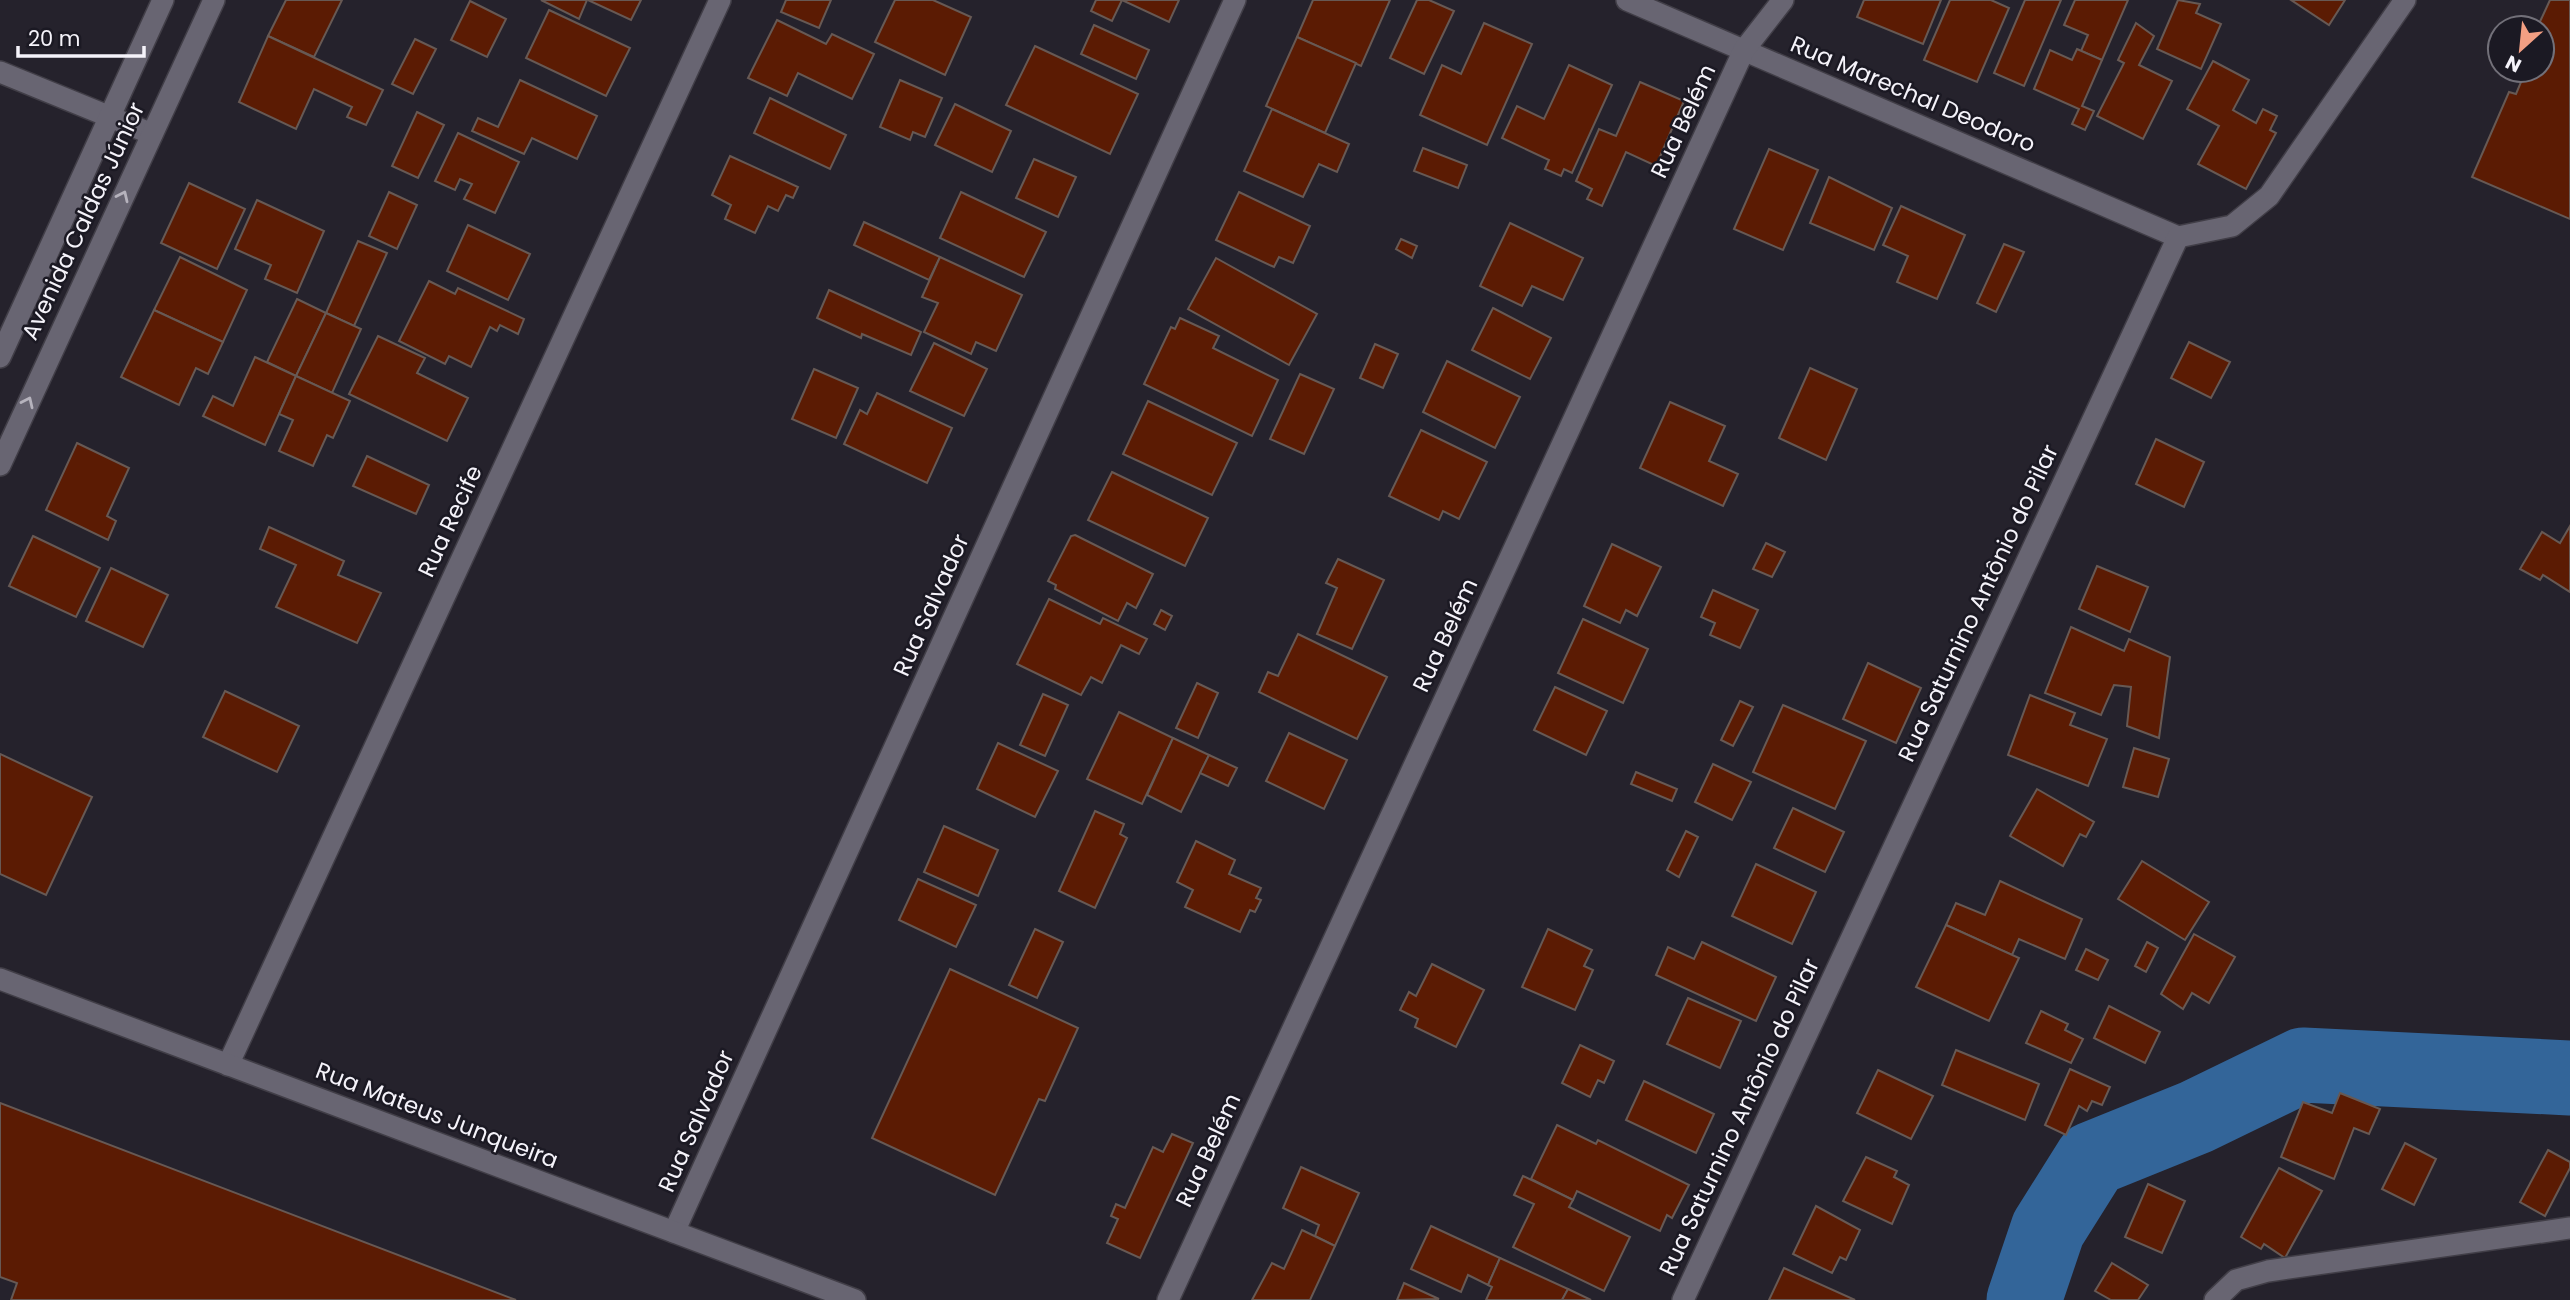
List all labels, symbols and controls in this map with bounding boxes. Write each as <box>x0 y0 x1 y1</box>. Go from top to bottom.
scale bar <box>18 14 144 58</box>
north arrow <box>2486 14 2556 84</box>
text: 20 m <box>28 24 81 53</box>
street label: Rua Marechal Deodoro <box>1786 28 2040 160</box>
text: N <box>2501 48 2526 79</box>
street label: Rua Belém <box>1643 59 1723 183</box>
street label: Avenida Caldas Júnior <box>14 97 152 345</box>
one-way arrow <box>115 191 129 203</box>
one-way arrow <box>20 397 34 410</box>
street label: Rua Saturnino Antônio do Pilar <box>1890 439 2066 767</box>
street label: Rua Recife <box>410 460 490 582</box>
street label: Rua Salvador <box>885 529 977 681</box>
street label: Rua Belém <box>1405 573 1485 697</box>
street label: Rua Saturnino Antônio do Pilar <box>1651 953 1827 1281</box>
street label: Rua Salvador <box>650 1045 742 1197</box>
street label: Rua Mateus Junqueira <box>311 1054 563 1176</box>
street label: Rua Belém <box>1168 1088 1248 1212</box>

